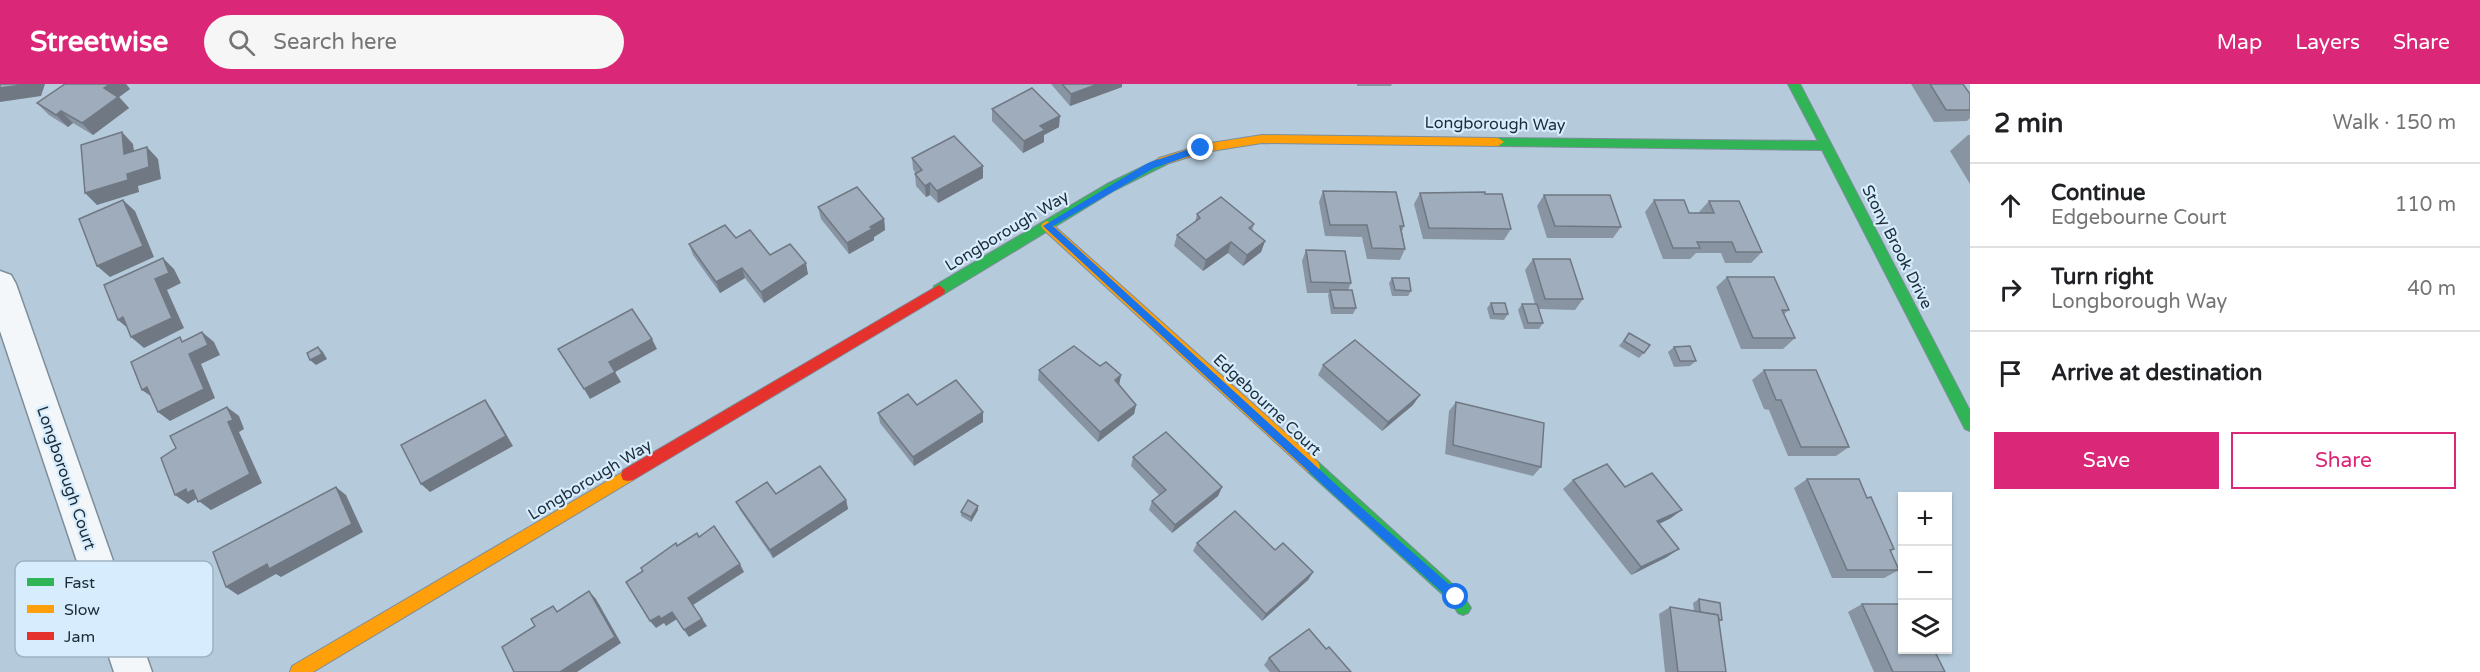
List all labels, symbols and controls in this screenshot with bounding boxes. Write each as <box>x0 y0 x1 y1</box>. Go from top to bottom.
search box <box>204 15 624 69</box>
text: Streetwise <box>30 25 168 59</box>
icon: search <box>225 26 258 59</box>
text: Search here <box>273 29 397 55</box>
text: Map <box>2217 30 2262 55</box>
text: Layers <box>2295 30 2360 55</box>
text: Share <box>2393 30 2450 55</box>
text: 2 min <box>1994 108 2063 139</box>
text: Walk · 150 m <box>2333 111 2456 135</box>
street label: Longborough Way <box>1424 113 1566 135</box>
route end <box>1187 134 1213 160</box>
text: Continue <box>2051 180 2146 206</box>
street label: Stony Brook Drive <box>1857 182 1937 312</box>
street label: Longborough Way <box>941 186 1073 276</box>
icon: ahead <box>1994 189 2027 222</box>
text: 110 m <box>2395 193 2456 217</box>
text: Edgebourne Court <box>2051 206 2227 230</box>
text: Turn right <box>2051 264 2153 290</box>
icon: right <box>1994 273 2027 306</box>
text: 40 m <box>2407 277 2456 301</box>
text: Longborough Way <box>2051 290 2227 314</box>
street label: Edgebourne Court <box>1209 350 1325 460</box>
icon: arrive <box>1994 357 2027 390</box>
text: Arrive at destination <box>2051 360 2262 386</box>
street label: Longborough Court <box>32 404 100 552</box>
button: Save <box>1994 432 2219 489</box>
button: Share <box>2231 432 2456 489</box>
street label: Longborough Way <box>524 435 656 525</box>
map controls <box>1898 492 1952 654</box>
button: + <box>1898 492 1952 546</box>
button: − <box>1898 546 1952 600</box>
legend <box>15 561 213 657</box>
text: Fast <box>64 573 95 593</box>
route start <box>1442 583 1468 609</box>
text: Slow <box>64 600 100 620</box>
button: layers <box>1898 600 1952 654</box>
text: Jam <box>64 627 95 647</box>

